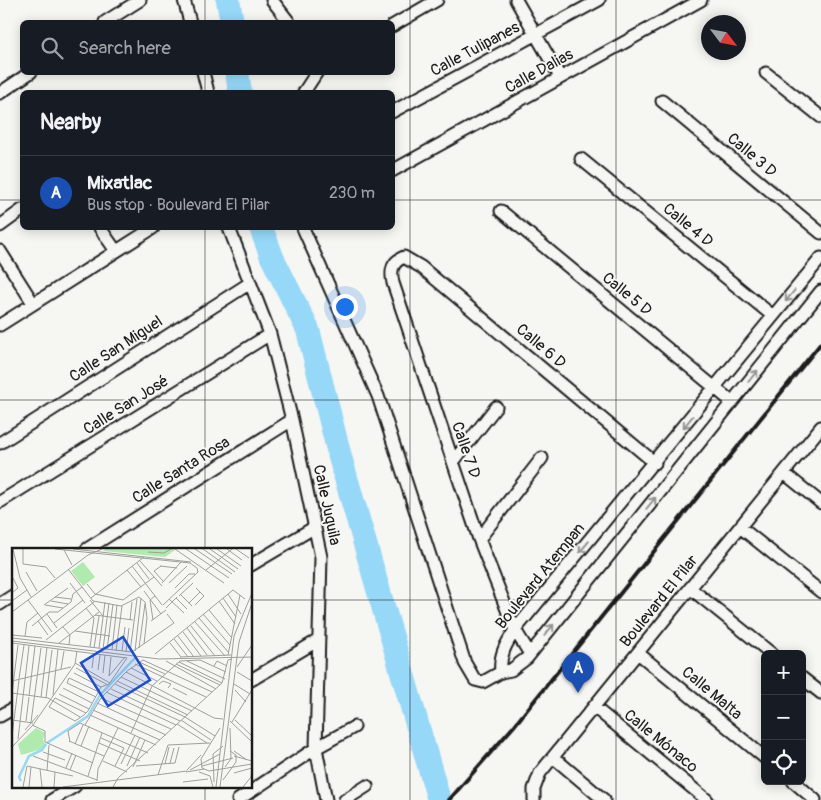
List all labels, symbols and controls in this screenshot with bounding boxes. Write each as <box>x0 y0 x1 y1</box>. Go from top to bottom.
north arrow <box>701 15 746 60</box>
street label: Calle Tulipanes <box>427 17 523 81</box>
search box <box>20 20 395 75</box>
icon: search <box>38 34 66 62</box>
text: Search here <box>78 36 171 60</box>
street label: Calle Dalias <box>501 44 577 98</box>
text: Nearby <box>40 109 101 136</box>
street label: Calle 3 D <box>723 128 781 182</box>
text: Mixatlac <box>87 171 153 195</box>
text: A <box>51 183 61 203</box>
text: 230 m <box>329 183 375 203</box>
text: Bus stop · Boulevard El Pilar <box>87 195 270 215</box>
street label: Calle 4 D <box>659 199 717 251</box>
street label: Calle 5 D <box>598 268 656 320</box>
one-way arrow <box>785 289 796 302</box>
your location <box>332 294 358 320</box>
street label: Calle San Miguel <box>66 311 166 387</box>
street label: Calle 6 D <box>512 319 570 373</box>
one-way arrow <box>747 370 758 383</box>
street label: Calle San José <box>80 371 172 439</box>
one-way arrow <box>682 415 693 428</box>
street label: Calle 7 D <box>447 419 485 481</box>
street label: Calle Santa Rosa <box>129 432 233 508</box>
street label: Calle Juquila <box>309 463 345 547</box>
one-way arrow <box>646 497 657 510</box>
street label: Boulevard Atempan <box>491 519 589 633</box>
one-way arrow <box>579 540 590 553</box>
inset map <box>12 548 252 788</box>
street label: Boulevard El Pilar <box>616 551 702 651</box>
one-way arrow <box>544 623 555 636</box>
map controls <box>761 650 806 785</box>
button: + <box>761 650 806 695</box>
pin: A <box>562 652 594 693</box>
street label: Calle Malta <box>678 662 746 724</box>
button: − <box>761 695 806 740</box>
street label: Calle Mónaco <box>620 705 702 777</box>
button: locate <box>761 740 806 785</box>

